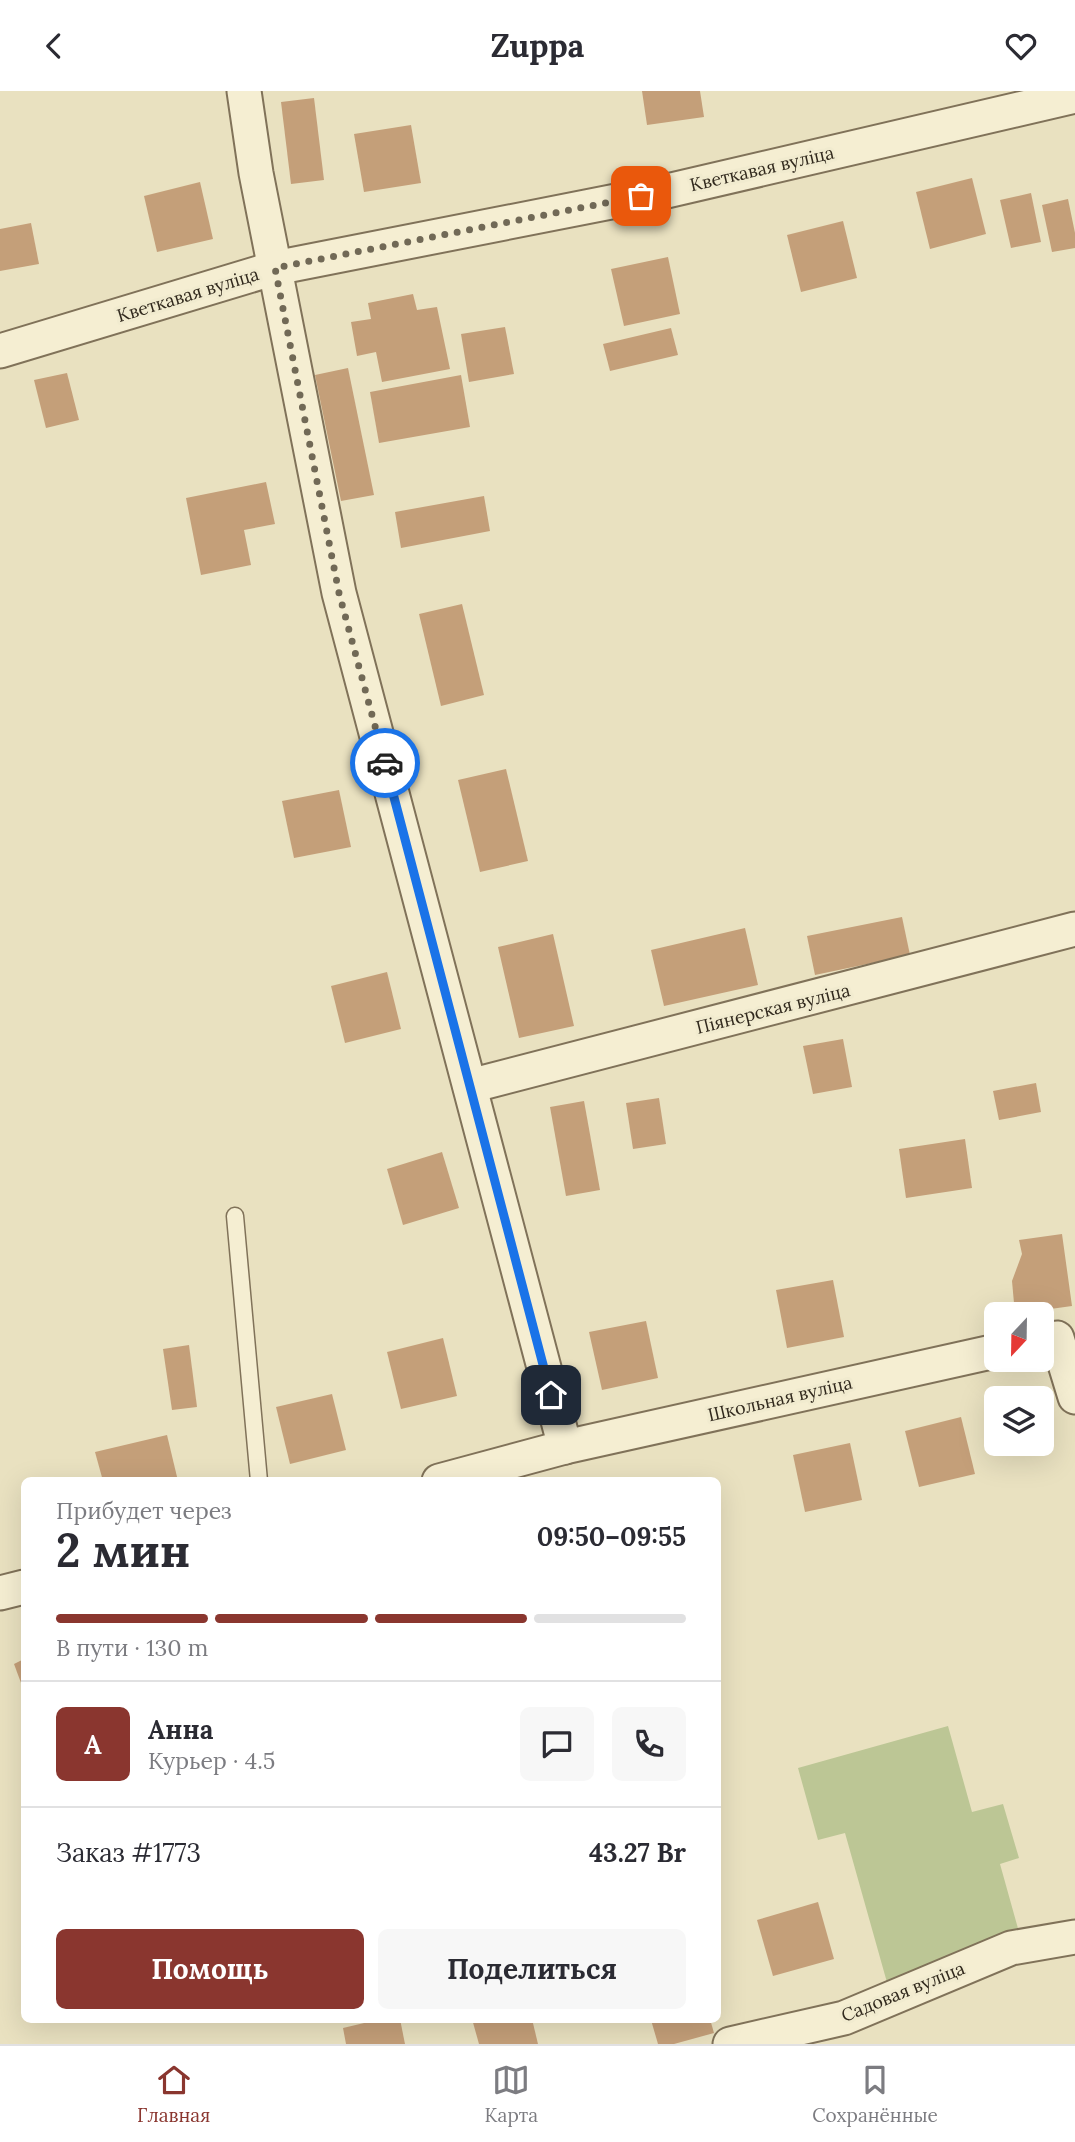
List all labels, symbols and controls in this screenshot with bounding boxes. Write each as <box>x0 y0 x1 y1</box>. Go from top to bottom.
text: Zuppa <box>491 25 584 66</box>
icon: back <box>35 27 73 65</box>
icon: heart <box>1002 27 1040 65</box>
street label: Кветкавая вуліца <box>687 141 836 196</box>
pin <box>611 166 671 226</box>
icon: bag <box>622 177 660 215</box>
street label: Кветкавая вуліца <box>114 262 262 327</box>
courier <box>350 728 420 798</box>
icon: car <box>366 744 404 782</box>
street label: Піянерская вуліца <box>693 978 852 1039</box>
north arrow <box>984 1302 1054 1372</box>
map controls <box>984 1302 1054 1456</box>
pin <box>521 1365 581 1425</box>
street label: Школьная вуліца <box>705 1371 854 1426</box>
icon: home <box>532 1376 570 1414</box>
button: layers <box>984 1386 1054 1456</box>
text: Прибудет через <box>56 1496 232 1525</box>
text: 09:50–09:55 <box>537 1520 686 1553</box>
text: 2 мин <box>56 1521 190 1580</box>
text: В пути · 130 m <box>56 1633 208 1662</box>
button: chat <box>520 1707 594 1781</box>
button: phone <box>612 1707 686 1781</box>
text: Анна <box>148 1713 214 1746</box>
text: А <box>84 1728 102 1761</box>
text: Курьер · 4.5 <box>148 1746 275 1775</box>
text: Заказ #1773 <box>56 1836 201 1869</box>
text: 43.27 Br <box>589 1836 686 1869</box>
button: Помощь <box>56 1929 364 2009</box>
button: Поделиться <box>378 1929 686 2009</box>
street label: Садовая вуліца <box>838 1956 968 2027</box>
tab: Главная <box>137 2061 210 2127</box>
tab: Карта <box>485 2061 538 2127</box>
tab: Сохранённые <box>812 2061 938 2127</box>

